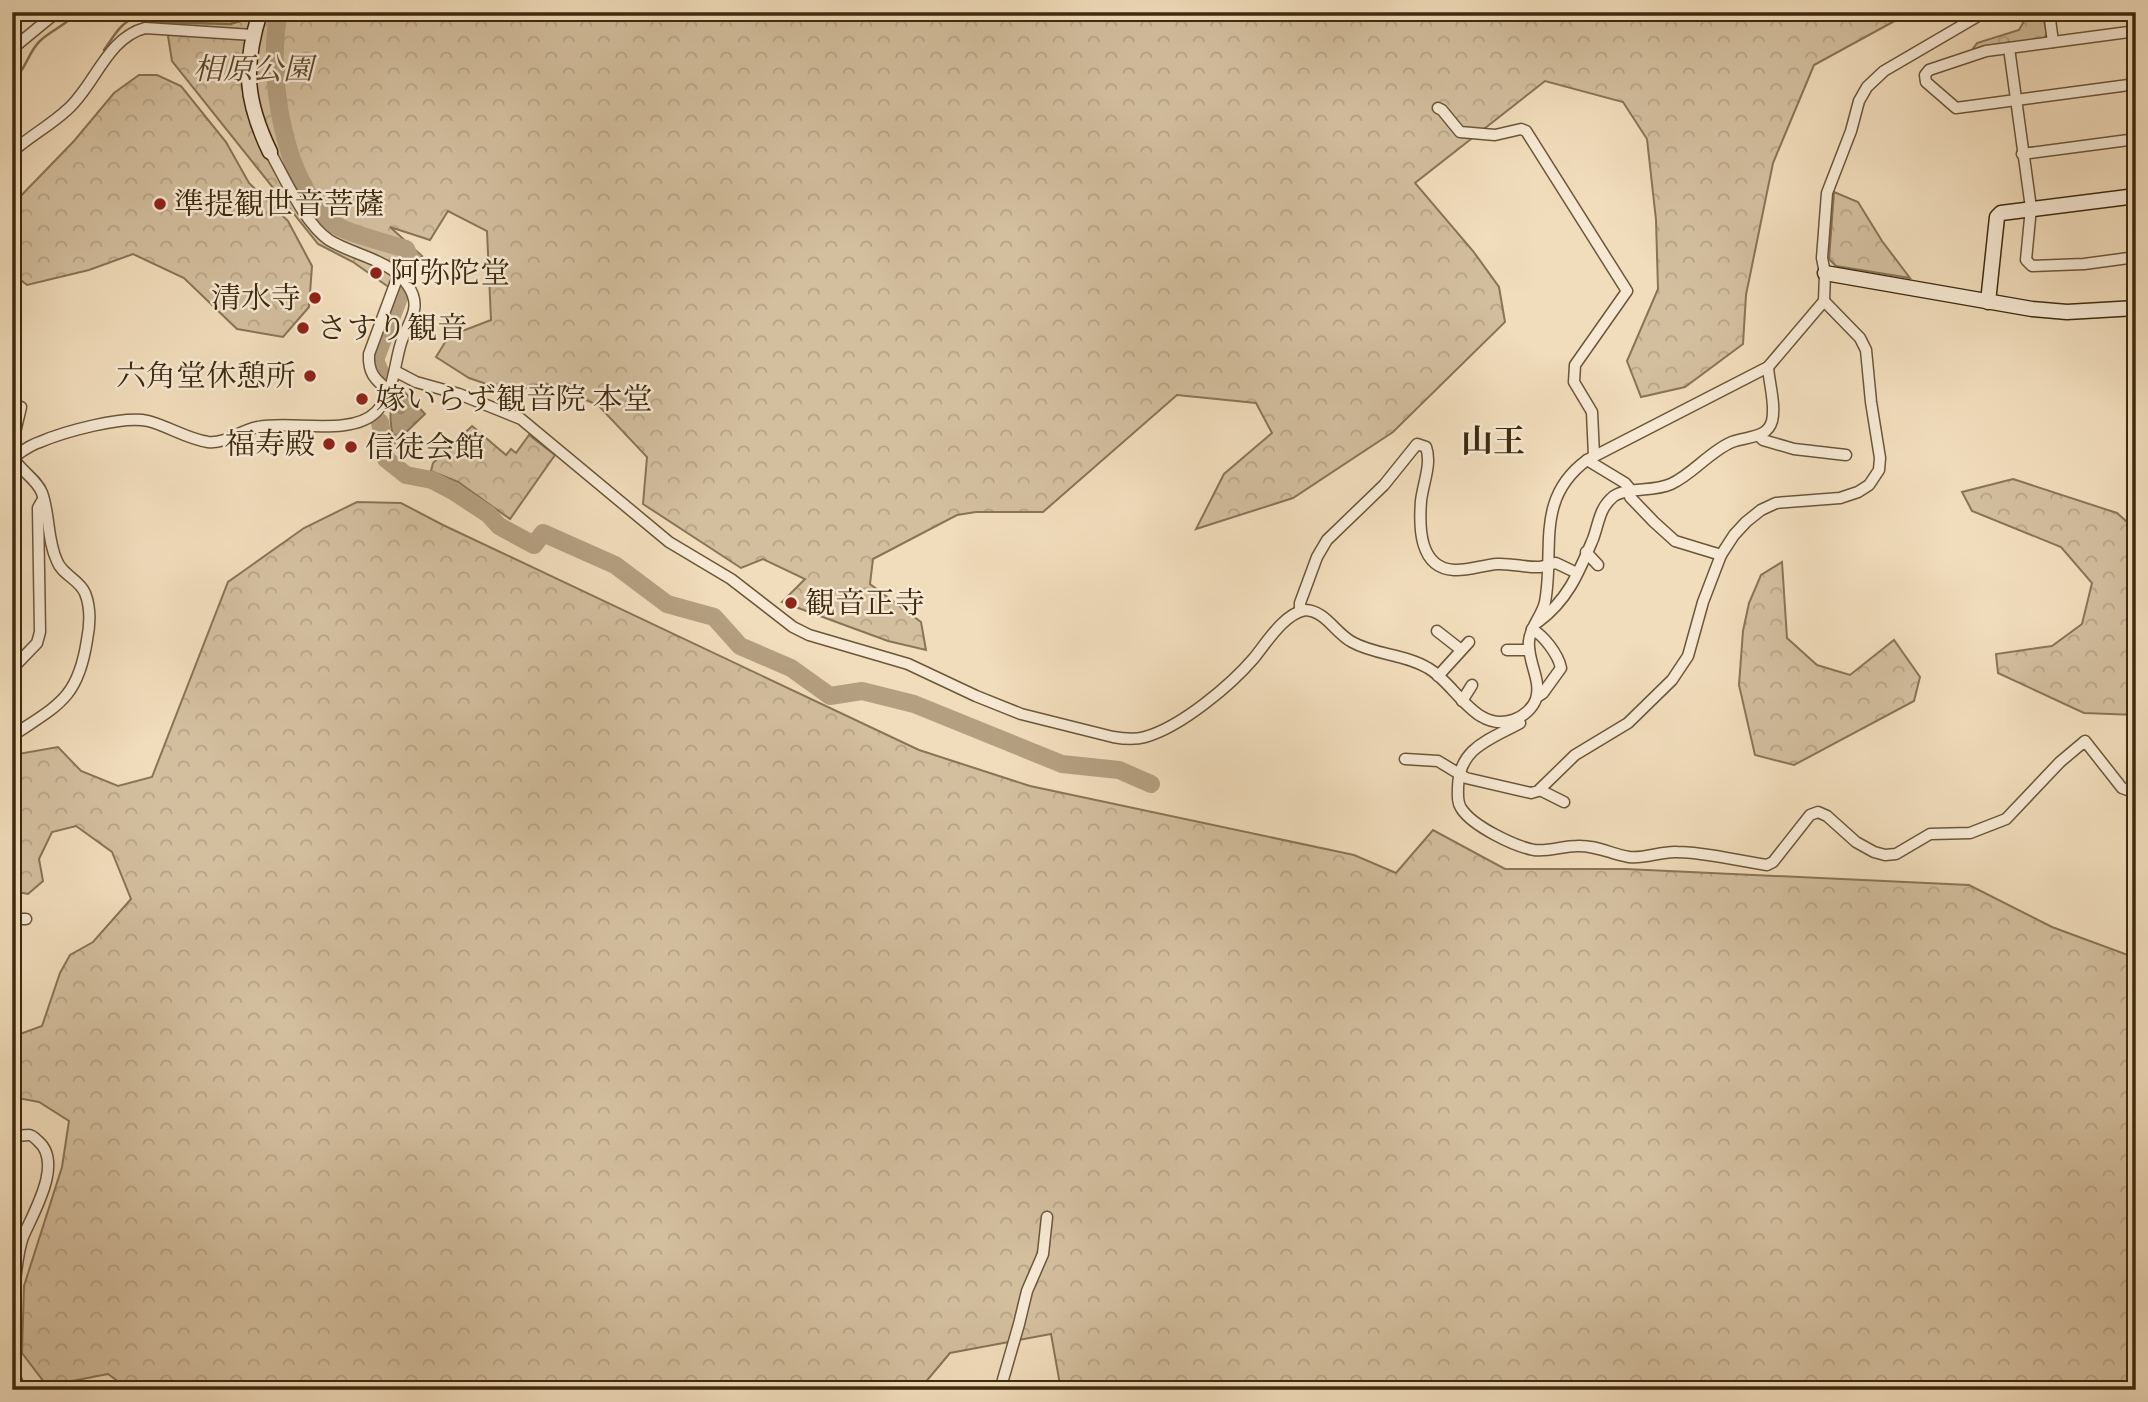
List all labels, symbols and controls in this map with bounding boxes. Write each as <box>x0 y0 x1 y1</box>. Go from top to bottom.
park label: 相原公園 <box>193 50 318 93</box>
place label: 準提観世音菩薩 <box>174 185 384 228</box>
marker: 準提観世音菩薩 <box>152 196 168 212</box>
place label: 阿弥陀堂 <box>390 254 510 297</box>
marker: 阿弥陀堂 <box>368 265 384 281</box>
place label: 清水寺 <box>211 279 301 322</box>
marker: 清水寺 <box>307 290 323 306</box>
place label: さすり観音 <box>317 309 467 352</box>
marker: さすり観音 <box>295 320 311 336</box>
place label: 六角堂休憩所 <box>116 357 296 400</box>
marker: 六角堂休憩所 <box>302 368 318 384</box>
place label: 嫁いらず観音院 本堂 <box>376 380 652 423</box>
marker: 嫁いらず観音院 本堂 <box>354 391 370 407</box>
district label: 山王 <box>1461 421 1525 467</box>
place label: 福寿殿 <box>225 425 315 468</box>
place label: 信徒会館 <box>365 428 485 471</box>
marker: 福寿殿 <box>321 436 337 452</box>
marker: 信徒会館 <box>343 439 359 455</box>
place label: 観音正寺 <box>805 584 925 627</box>
marker: 観音正寺 <box>783 595 799 611</box>

